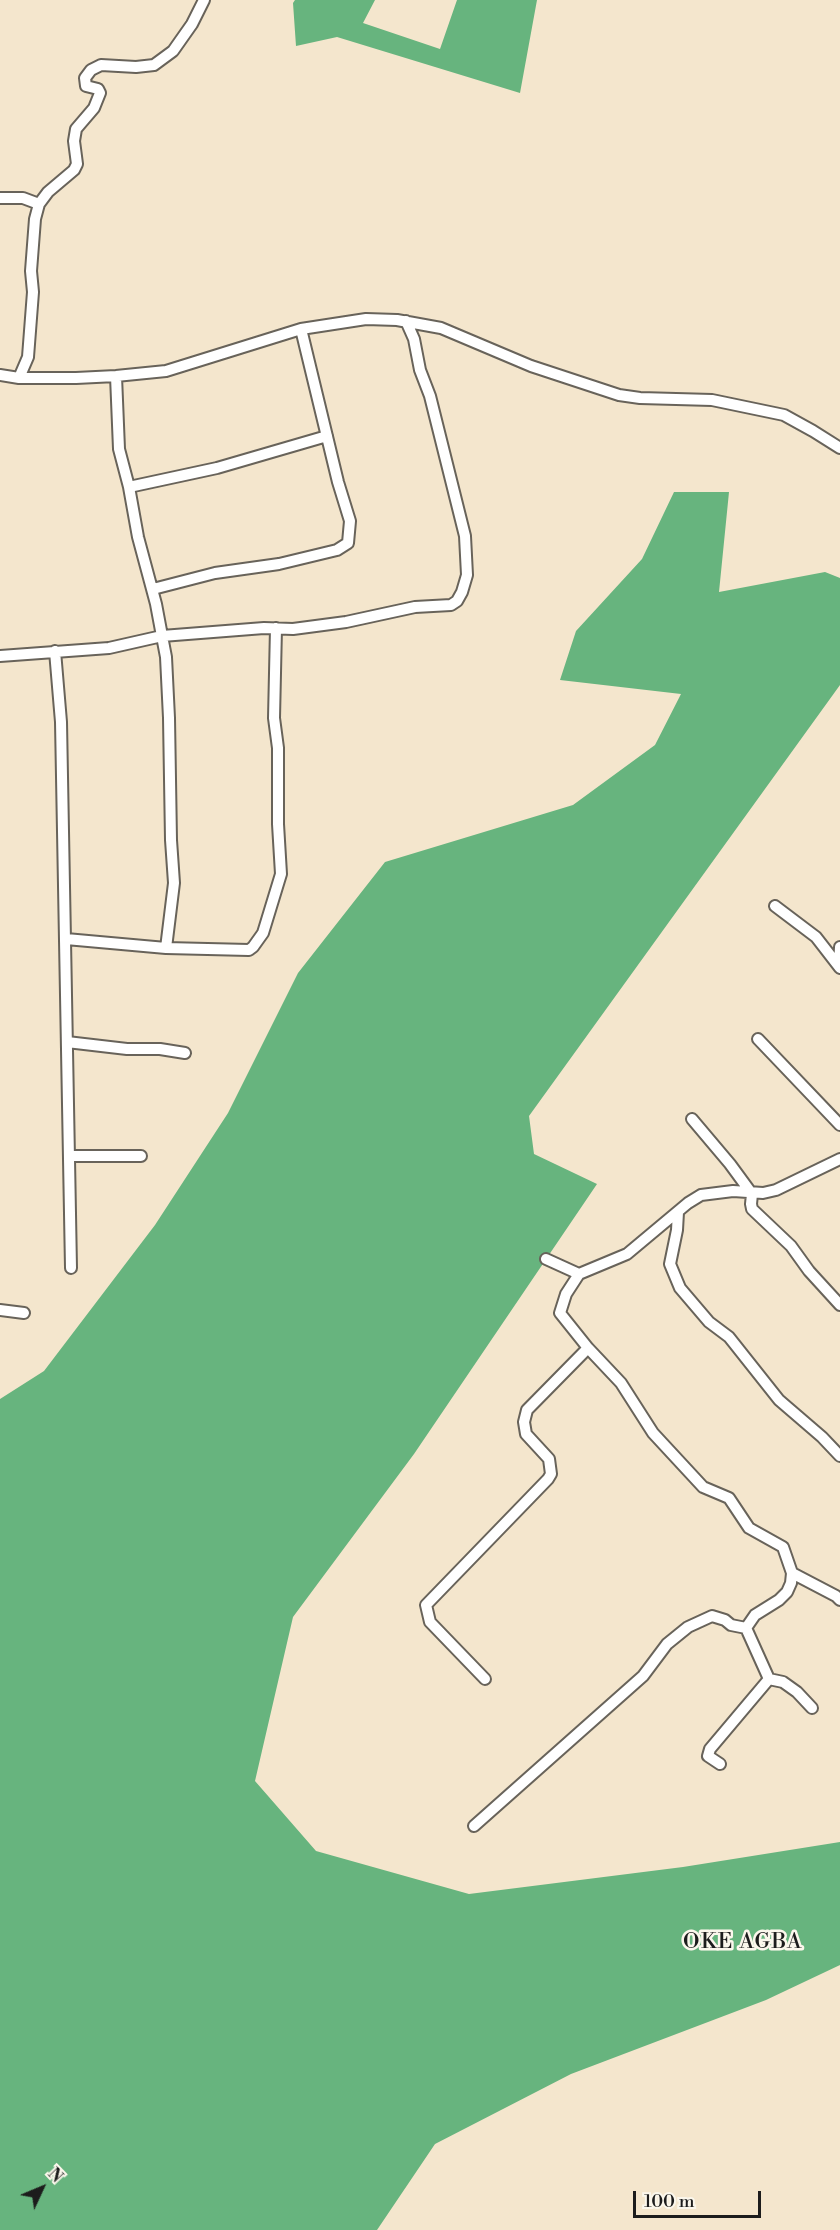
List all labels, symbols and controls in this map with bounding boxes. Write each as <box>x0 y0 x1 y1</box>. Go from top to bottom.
district label: OKE AGBA <box>683 1930 803 1956</box>
north arrow <box>12 2158 72 2218</box>
text: N <box>43 2164 67 2187</box>
scale bar <box>636 2179 764 2217</box>
text: 100 m <box>644 2190 695 2213</box>

